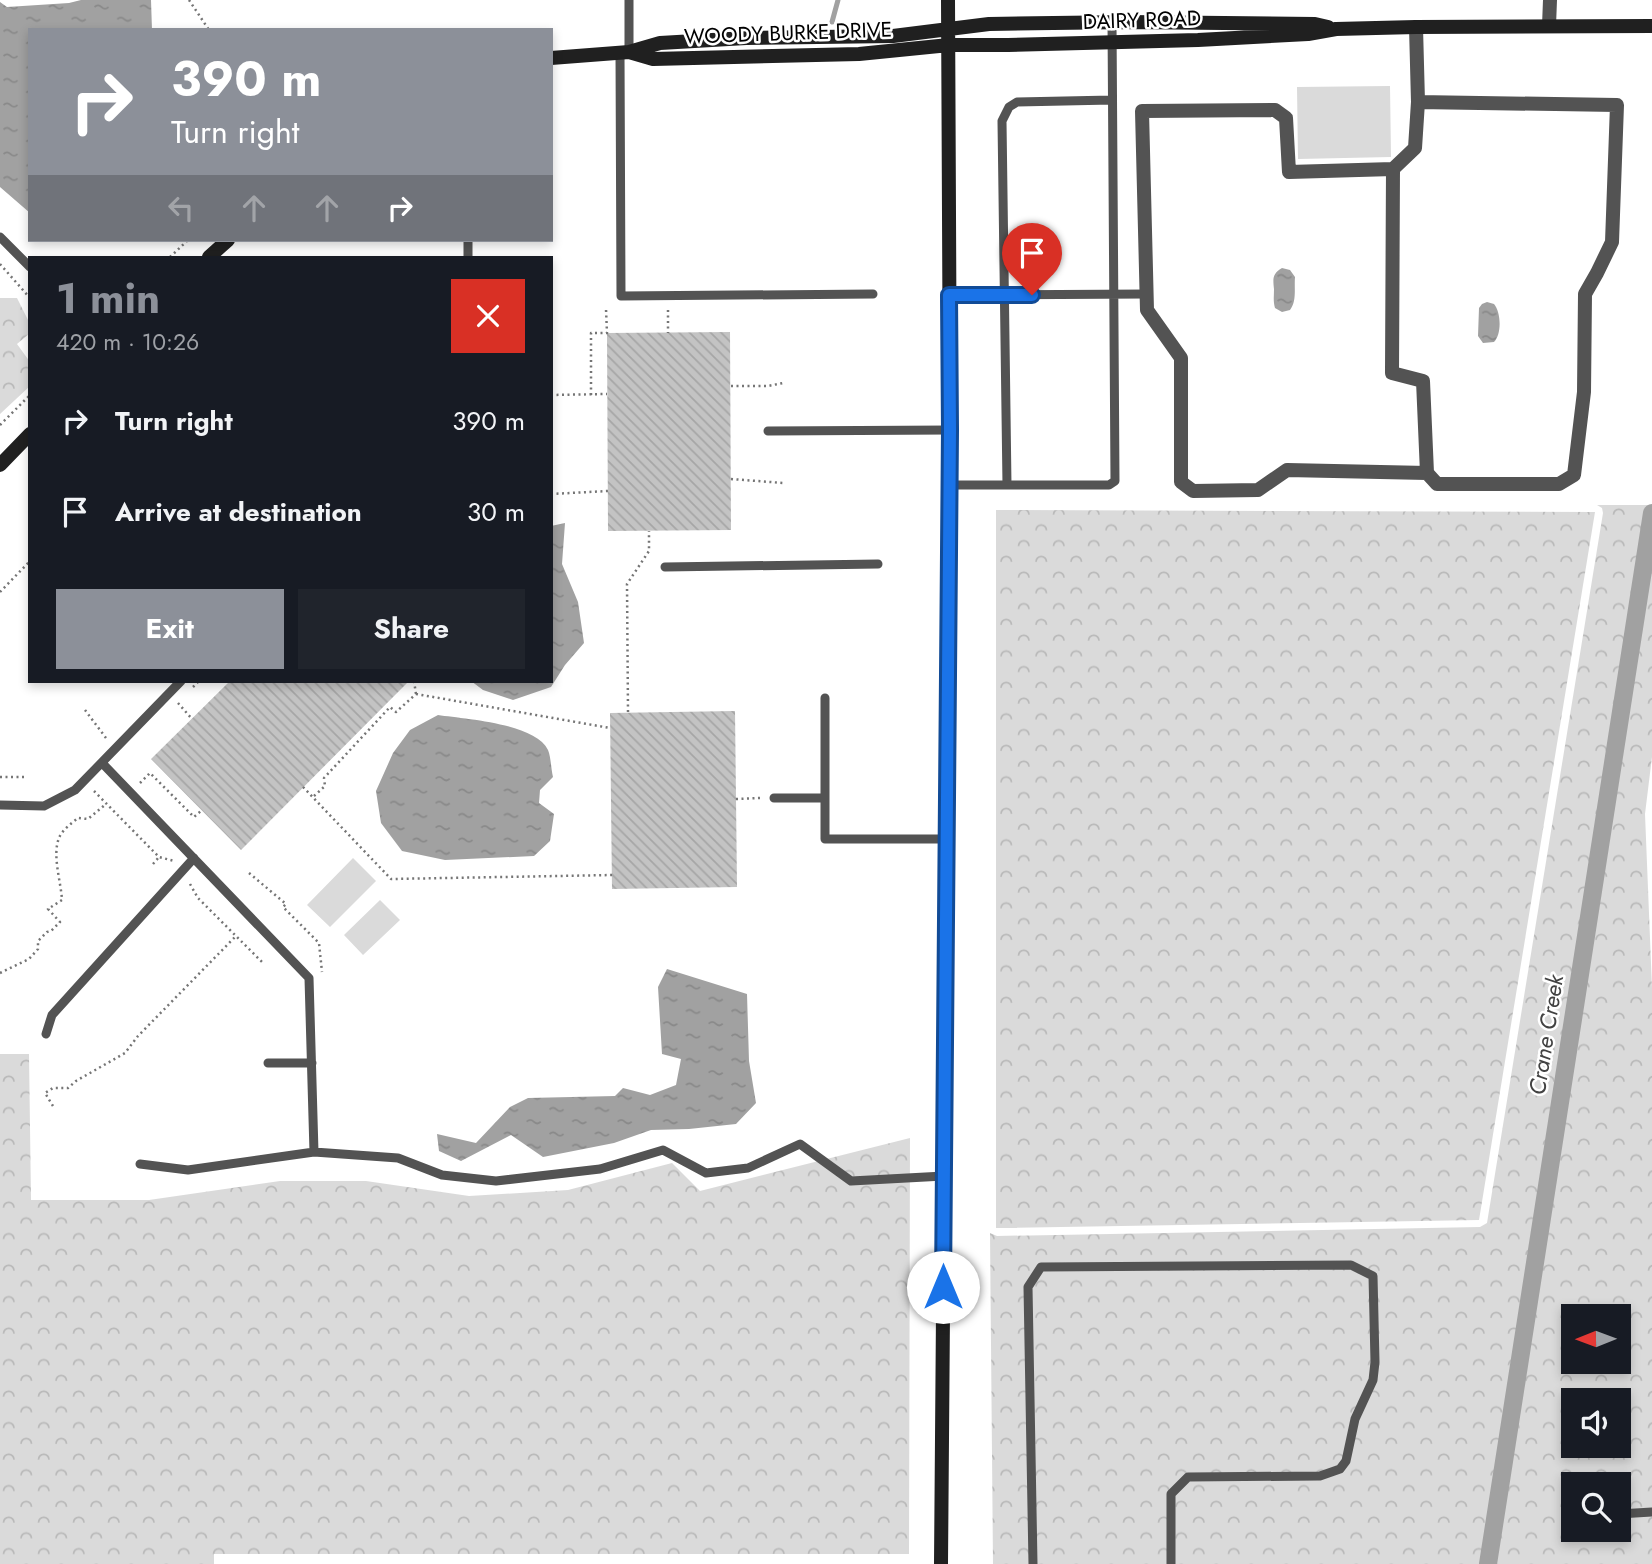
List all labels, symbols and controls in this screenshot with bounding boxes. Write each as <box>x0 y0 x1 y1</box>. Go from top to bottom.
street label: DAIRY ROAD <box>1082 3 1202 37</box>
street label: WOODY BURKE DRIVE <box>683 14 893 52</box>
text: 390 m <box>171 44 322 114</box>
icon: right <box>56 56 147 147</box>
text: Turn right <box>171 109 300 155</box>
icon: left <box>162 189 200 227</box>
icon: ahead <box>235 189 273 227</box>
icon: ahead <box>308 189 346 227</box>
icon: right <box>381 189 419 227</box>
pin <box>1002 223 1062 295</box>
icon: arrive <box>1013 234 1051 272</box>
text: 1 min <box>56 268 160 329</box>
button: close <box>451 279 525 353</box>
text: 420 m · 10:26 <box>56 325 199 359</box>
icon: right <box>56 402 94 440</box>
text: Turn right <box>115 402 233 440</box>
text: 390 m <box>452 402 525 440</box>
icon: arrive <box>56 493 94 531</box>
text: Arrive at destination <box>115 493 362 531</box>
text: 30 m <box>467 493 525 531</box>
button: Exit <box>56 589 284 669</box>
button: Share <box>298 589 525 669</box>
water label: Crane Creek <box>1520 971 1572 1098</box>
position arrow <box>906 1250 980 1324</box>
north arrow <box>1561 1304 1631 1374</box>
map controls <box>1561 1304 1631 1542</box>
button: sound <box>1561 1388 1631 1458</box>
button: search <box>1561 1472 1631 1542</box>

